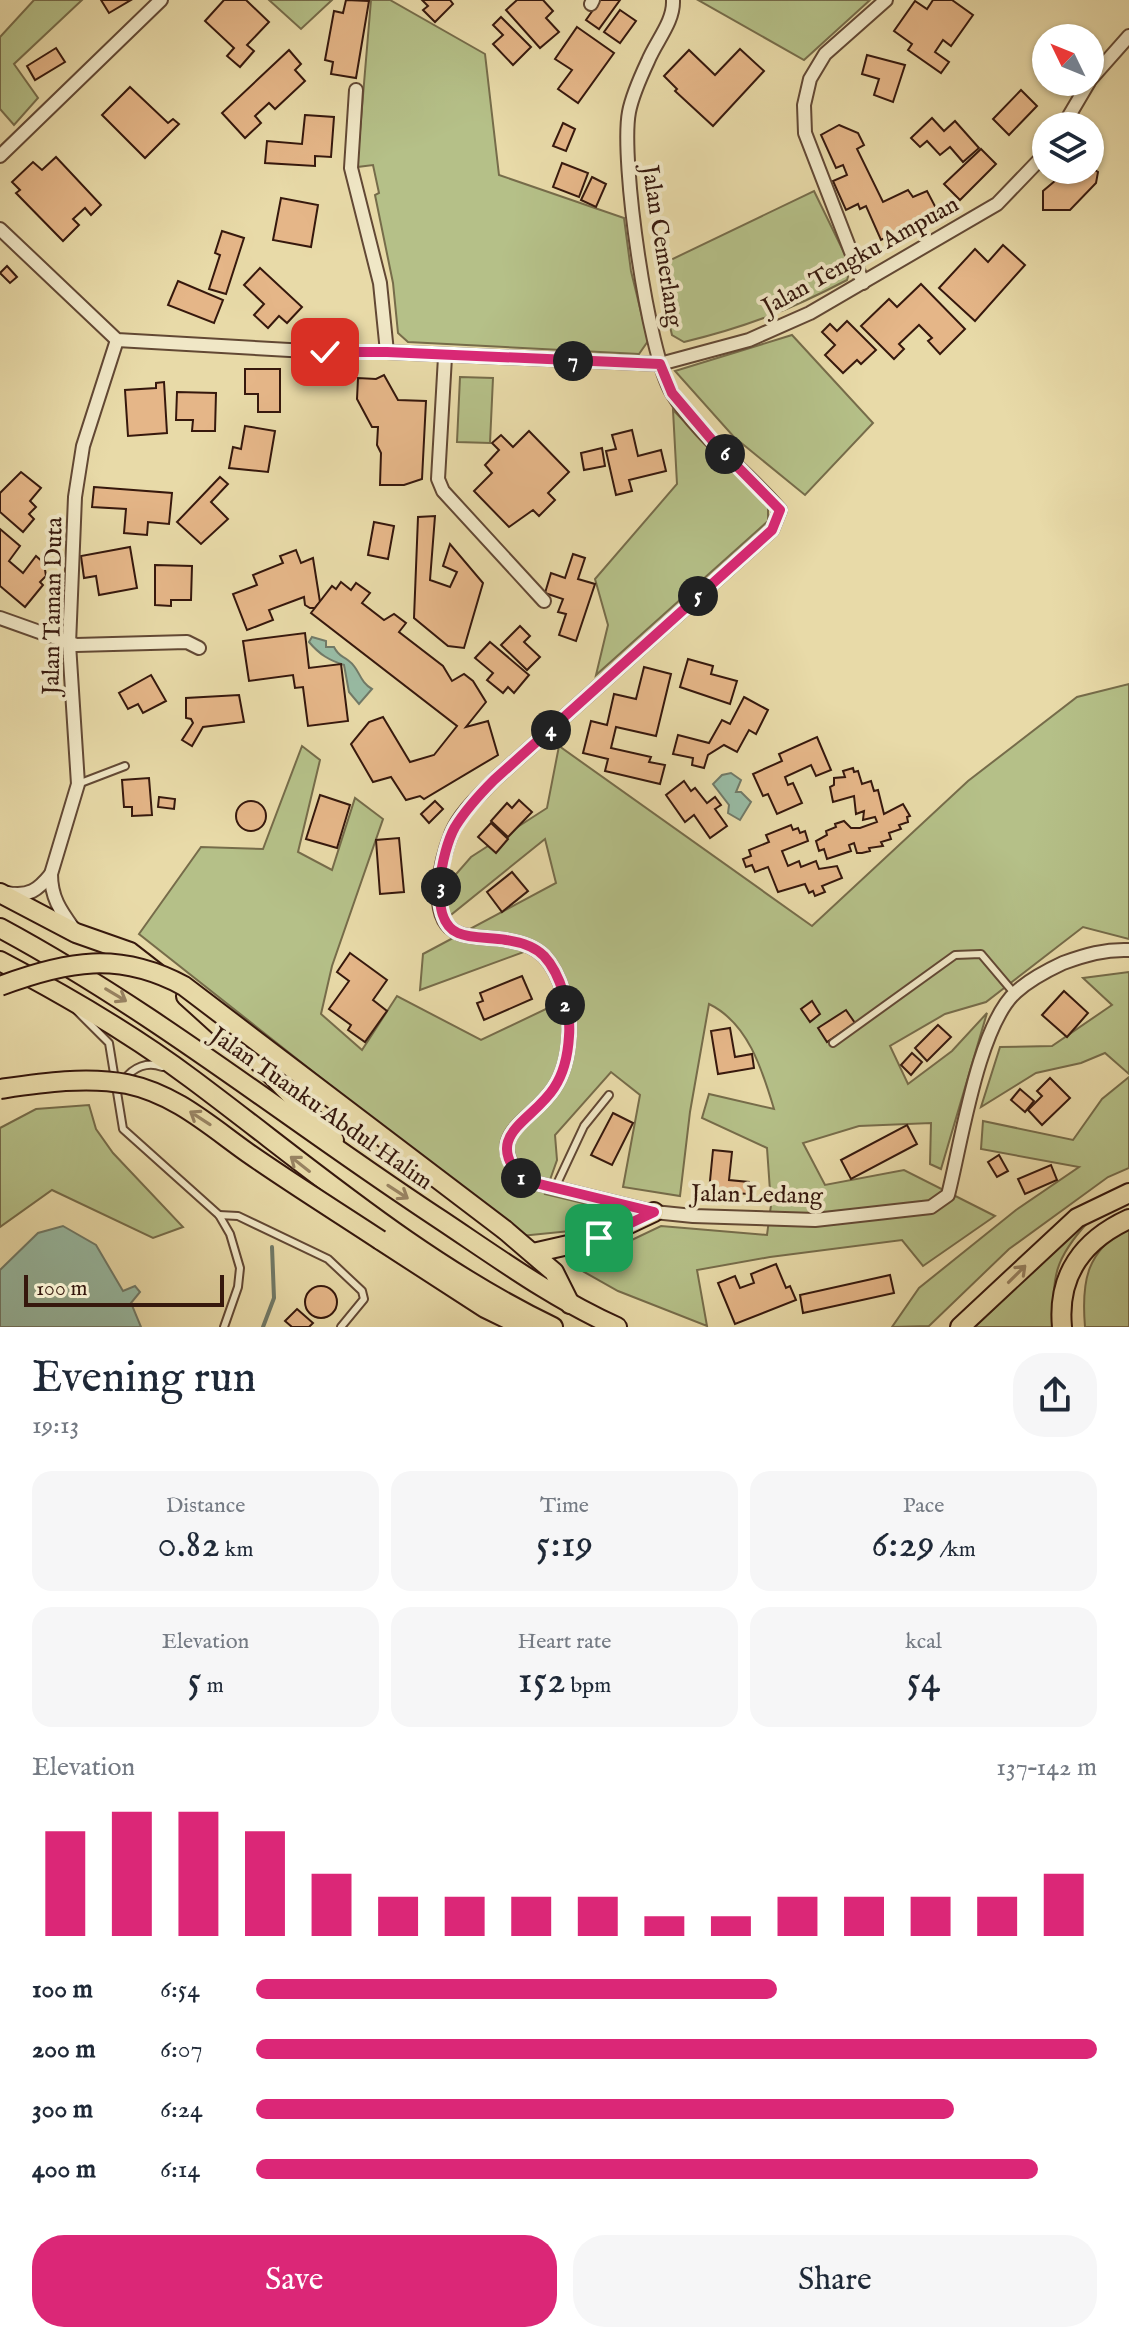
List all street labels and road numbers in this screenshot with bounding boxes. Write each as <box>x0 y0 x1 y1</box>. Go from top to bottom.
street label: Jalan Cemerlang <box>633 160 690 330</box>
street label: Jalan Tengku Ampuan <box>754 189 965 325</box>
street label: Jalan Taman Duta <box>36 516 71 698</box>
street label: Jalan Tuanku Abdul Halim <box>201 1019 438 1198</box>
street label: Jalan Ledang <box>688 1179 824 1212</box>

